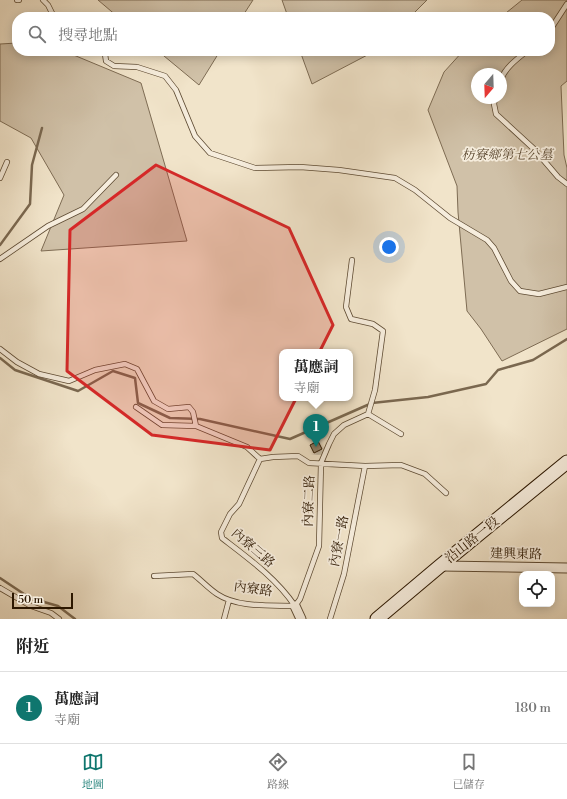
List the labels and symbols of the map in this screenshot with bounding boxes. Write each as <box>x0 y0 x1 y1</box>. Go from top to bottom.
north arrow <box>471 68 507 104</box>
park label: 枋寮鄉第七公墓 <box>461 147 554 163</box>
your location <box>379 237 399 257</box>
pin: 1 <box>303 414 329 447</box>
street label: 內寮二路 <box>300 475 318 527</box>
street label: 沿山路一段 <box>442 513 502 567</box>
street label: 內寮一路 <box>326 514 352 568</box>
street label: 內寮三路 <box>228 525 278 571</box>
street label: 建興東路 <box>490 546 542 562</box>
street label: 內寮路 <box>233 578 273 600</box>
scale bar <box>12 591 73 610</box>

